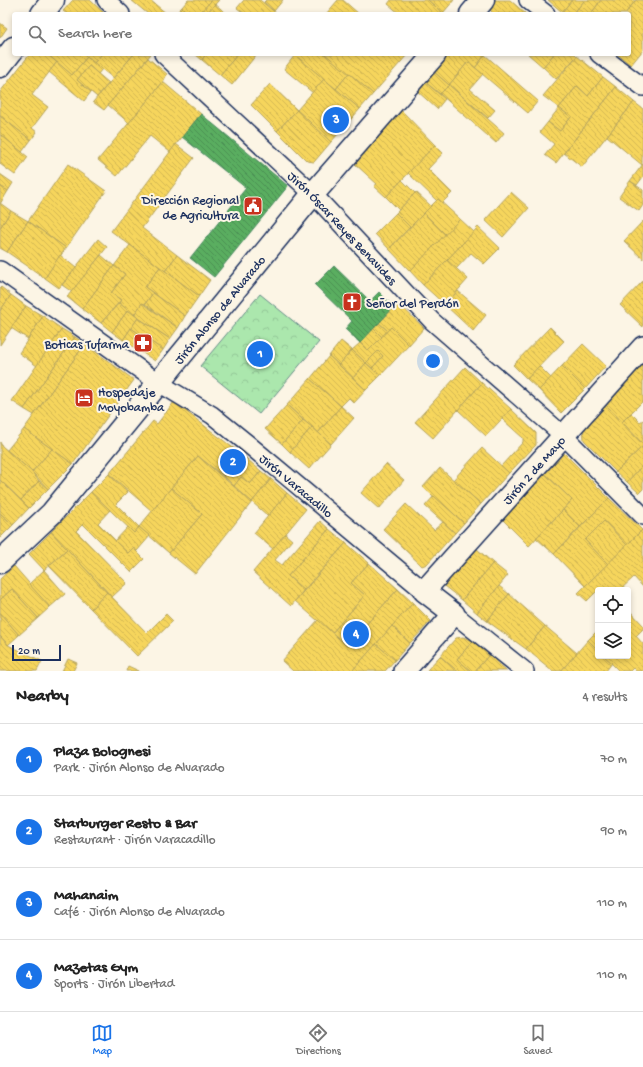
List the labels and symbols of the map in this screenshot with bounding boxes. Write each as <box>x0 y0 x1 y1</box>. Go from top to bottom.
pin: 3 <box>323 105 349 135</box>
street label: Jirón Óscar Reyes Benavides <box>284 169 400 290</box>
place label: Dirección Regional de Agricultura <box>141 194 240 224</box>
public building icon: Dirección Regional de Agricultura <box>242 195 264 217</box>
street label: Jirón Alonso de Alvarado <box>172 253 270 368</box>
church icon: Señor del Perdón <box>341 291 363 313</box>
place label: Señor del Perdón <box>366 297 459 312</box>
pharmacy icon: Boticas Tufarma <box>132 332 154 354</box>
place label: Boticas Tufarma <box>44 338 130 353</box>
pin: 1 <box>247 339 273 369</box>
your location <box>423 351 443 371</box>
place label: Hospedaje Moyobamba <box>98 386 165 416</box>
hotel icon: Hospedaje Moyobamba <box>73 387 95 409</box>
street label: Jirón 2 de Mayo <box>500 434 570 508</box>
pin: 2 <box>220 447 246 477</box>
street label: Jirón Varacadillo <box>256 452 335 522</box>
pin: 4 <box>343 619 369 649</box>
scale bar <box>12 643 61 662</box>

